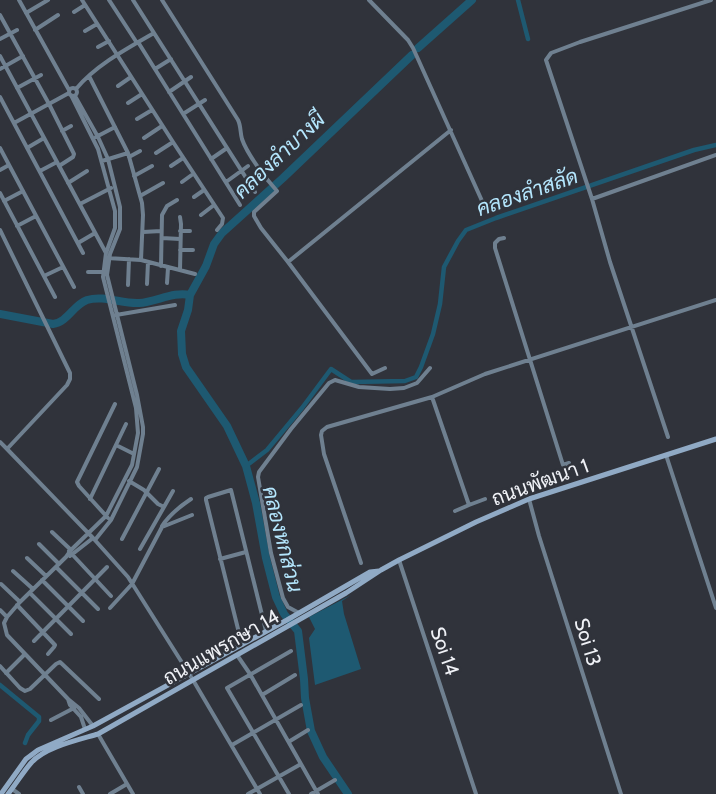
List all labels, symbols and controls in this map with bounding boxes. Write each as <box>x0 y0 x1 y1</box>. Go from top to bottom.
water label: คลองลำบางผี <box>228 105 331 203</box>
water label: คลองลำสลัด <box>473 163 581 221</box>
street label: ถนนพัฒนา 1 <box>488 453 592 511</box>
water label: คลองหกส่วน <box>258 483 308 595</box>
street label: ถนนแพรกษา 14 <box>159 604 284 690</box>
street label: Soi 13 <box>569 615 607 669</box>
street label: Soi 14 <box>426 624 465 679</box>

